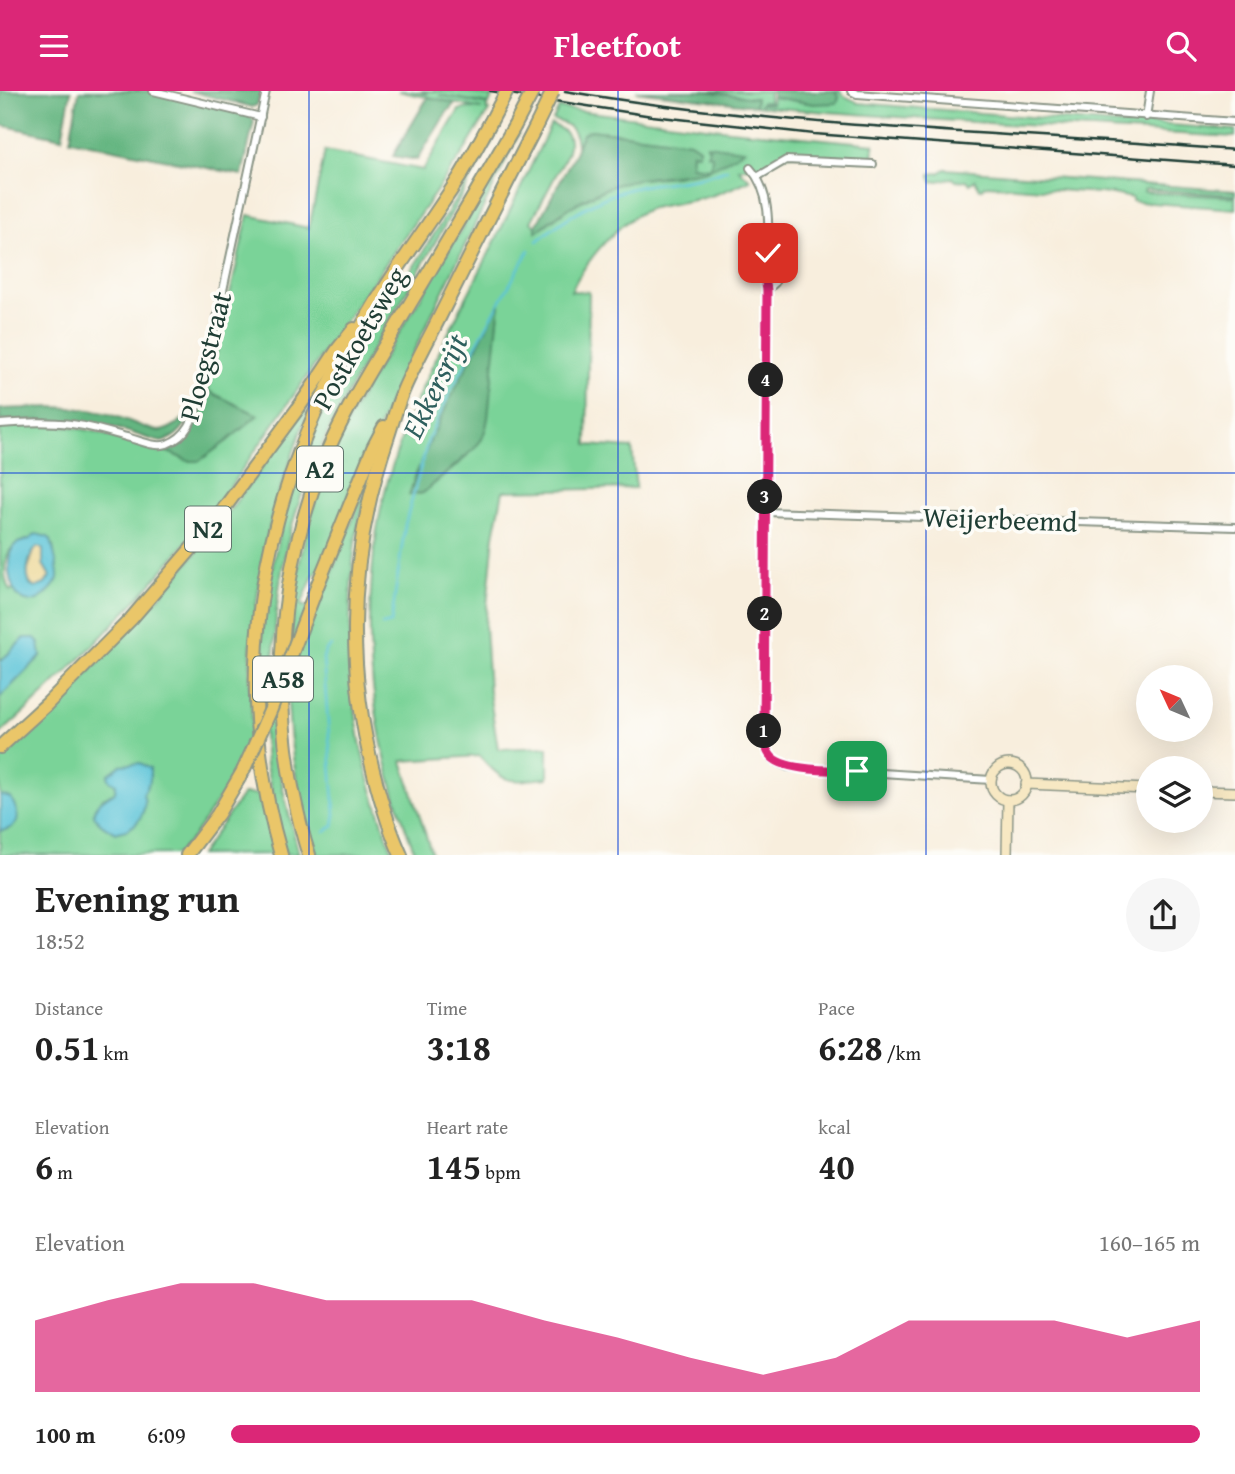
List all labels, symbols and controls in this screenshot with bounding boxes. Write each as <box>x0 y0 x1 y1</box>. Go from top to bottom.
text: Fleetfoot <box>554 22 681 69</box>
icon: menu <box>35 27 73 65</box>
icon: search <box>1162 27 1200 65</box>
pin <box>738 223 798 283</box>
icon: check <box>749 234 787 272</box>
street label: Postkoetsweg <box>301 259 416 417</box>
street label: Ploegstraat <box>168 286 242 425</box>
water label: Ekkersrijt <box>389 325 479 446</box>
pin: 4 <box>748 363 784 397</box>
text: 4 <box>761 365 770 393</box>
road number: A2 <box>297 447 343 491</box>
pin: 3 <box>748 479 782 515</box>
text: 3 <box>760 482 769 510</box>
street label: Weijerbeemd <box>922 495 1078 542</box>
road number: N2 <box>185 507 231 551</box>
pin: 2 <box>748 596 782 631</box>
text: 2 <box>760 599 769 627</box>
road number: A58 <box>253 657 313 701</box>
north arrow <box>1136 665 1213 742</box>
map controls <box>1136 665 1213 833</box>
pin: 1 <box>746 713 782 749</box>
text: 1 <box>759 716 768 744</box>
pin <box>827 741 887 801</box>
icon: arrive <box>838 752 876 790</box>
button: layers <box>1136 756 1213 833</box>
text: Evening run <box>35 870 239 926</box>
button: share <box>1126 878 1200 952</box>
text: 18:52 <box>35 924 85 957</box>
text: Distance <box>35 994 103 1022</box>
text: Time <box>427 994 467 1022</box>
text: Pace <box>818 994 855 1022</box>
text: 0.51 <box>35 1022 99 1073</box>
text: 3:18 <box>427 1022 491 1073</box>
text: 6:28 <box>818 1022 883 1073</box>
text: km <box>99 1039 129 1067</box>
text: /km <box>883 1039 921 1067</box>
text: Elevation <box>35 1113 109 1141</box>
text: Heart rate <box>427 1113 508 1141</box>
text: kcal <box>818 1113 851 1141</box>
text: 6 <box>35 1141 53 1192</box>
text: 145 <box>427 1141 481 1192</box>
text: 40 <box>818 1141 855 1192</box>
text: m <box>53 1158 73 1186</box>
text: bpm <box>481 1158 521 1186</box>
text: Elevation <box>35 1226 125 1259</box>
text: 160–165 m <box>1099 1226 1200 1259</box>
text: 100 m <box>35 1418 96 1451</box>
text: 6:09 <box>147 1418 186 1451</box>

